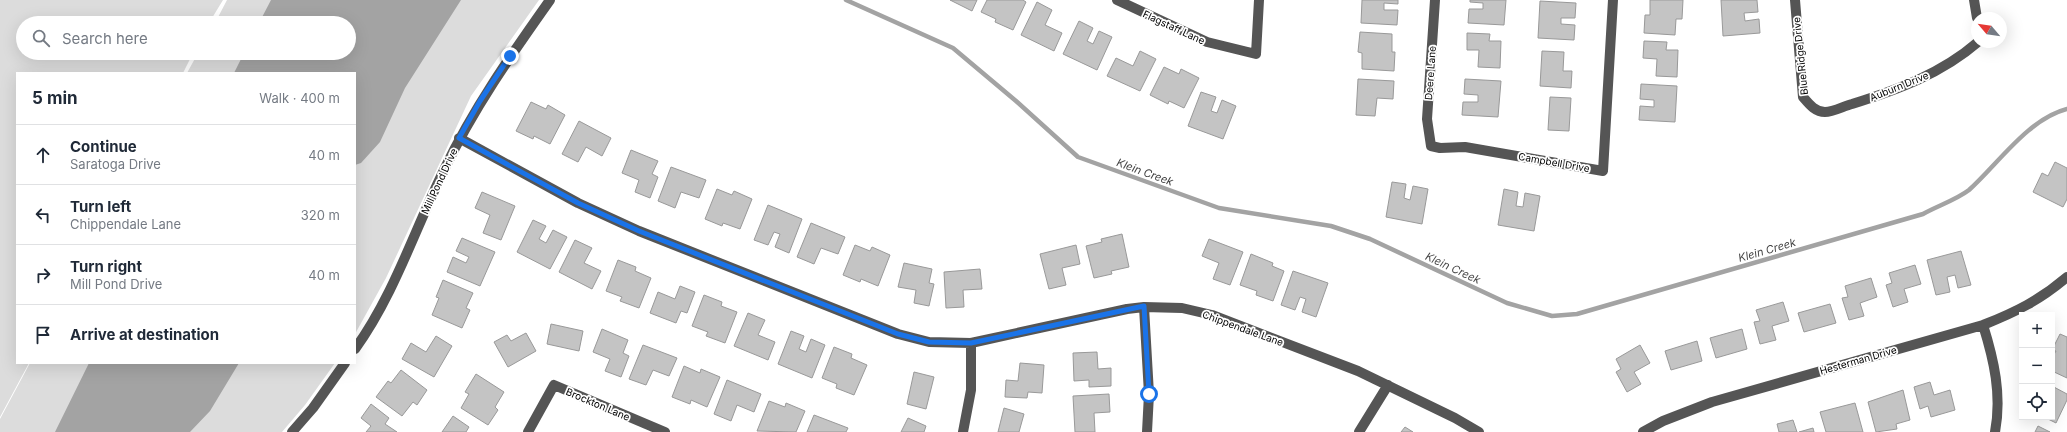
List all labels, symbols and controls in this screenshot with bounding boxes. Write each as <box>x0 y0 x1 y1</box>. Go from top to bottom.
street label: Flagstaff Lane <box>1141 7 1207 47</box>
north arrow <box>1971 12 2007 48</box>
search box <box>16 16 356 60</box>
street label: Blue Ridge Drive <box>1790 16 1810 95</box>
icon: search <box>30 27 52 49</box>
text: Search here <box>62 29 148 48</box>
street label: Deere Lane <box>1422 45 1438 100</box>
route end <box>501 47 519 65</box>
street label: Auburn Drive <box>1868 69 1930 103</box>
text: 5 min <box>32 88 78 108</box>
text: Walk · 400 m <box>259 90 340 106</box>
text: Continue <box>70 137 137 156</box>
icon: ahead <box>32 144 54 166</box>
street label: Mill Pond Drive <box>419 146 460 216</box>
text: 40 m <box>308 147 340 163</box>
street label: Campbell Drive <box>1517 150 1591 174</box>
water label: Klein Creek <box>1115 155 1176 189</box>
text: Saratoga Drive <box>70 156 161 172</box>
text: Turn left <box>70 197 131 216</box>
icon: left <box>32 204 54 226</box>
text: 320 m <box>301 207 340 223</box>
text: Chippendale Lane <box>70 216 181 232</box>
water label: Klein Creek <box>1737 235 1798 265</box>
water label: Klein Creek <box>1423 249 1484 287</box>
text: Turn right <box>70 257 142 276</box>
icon: right <box>32 264 54 286</box>
text: 40 m <box>308 267 340 283</box>
text: Mill Pond Drive <box>70 276 162 292</box>
street label: Chippendale Lane <box>1201 308 1285 348</box>
map controls <box>2019 312 2055 420</box>
button: + <box>2019 312 2055 348</box>
icon: arrive <box>32 324 54 346</box>
text: Arrive at destination <box>70 325 219 344</box>
street label: Hesterman Drive <box>1818 343 1898 377</box>
button: − <box>2019 348 2055 384</box>
button: locate <box>2019 384 2055 420</box>
street label: Brockton Lane <box>564 385 632 423</box>
route start <box>1140 385 1158 403</box>

